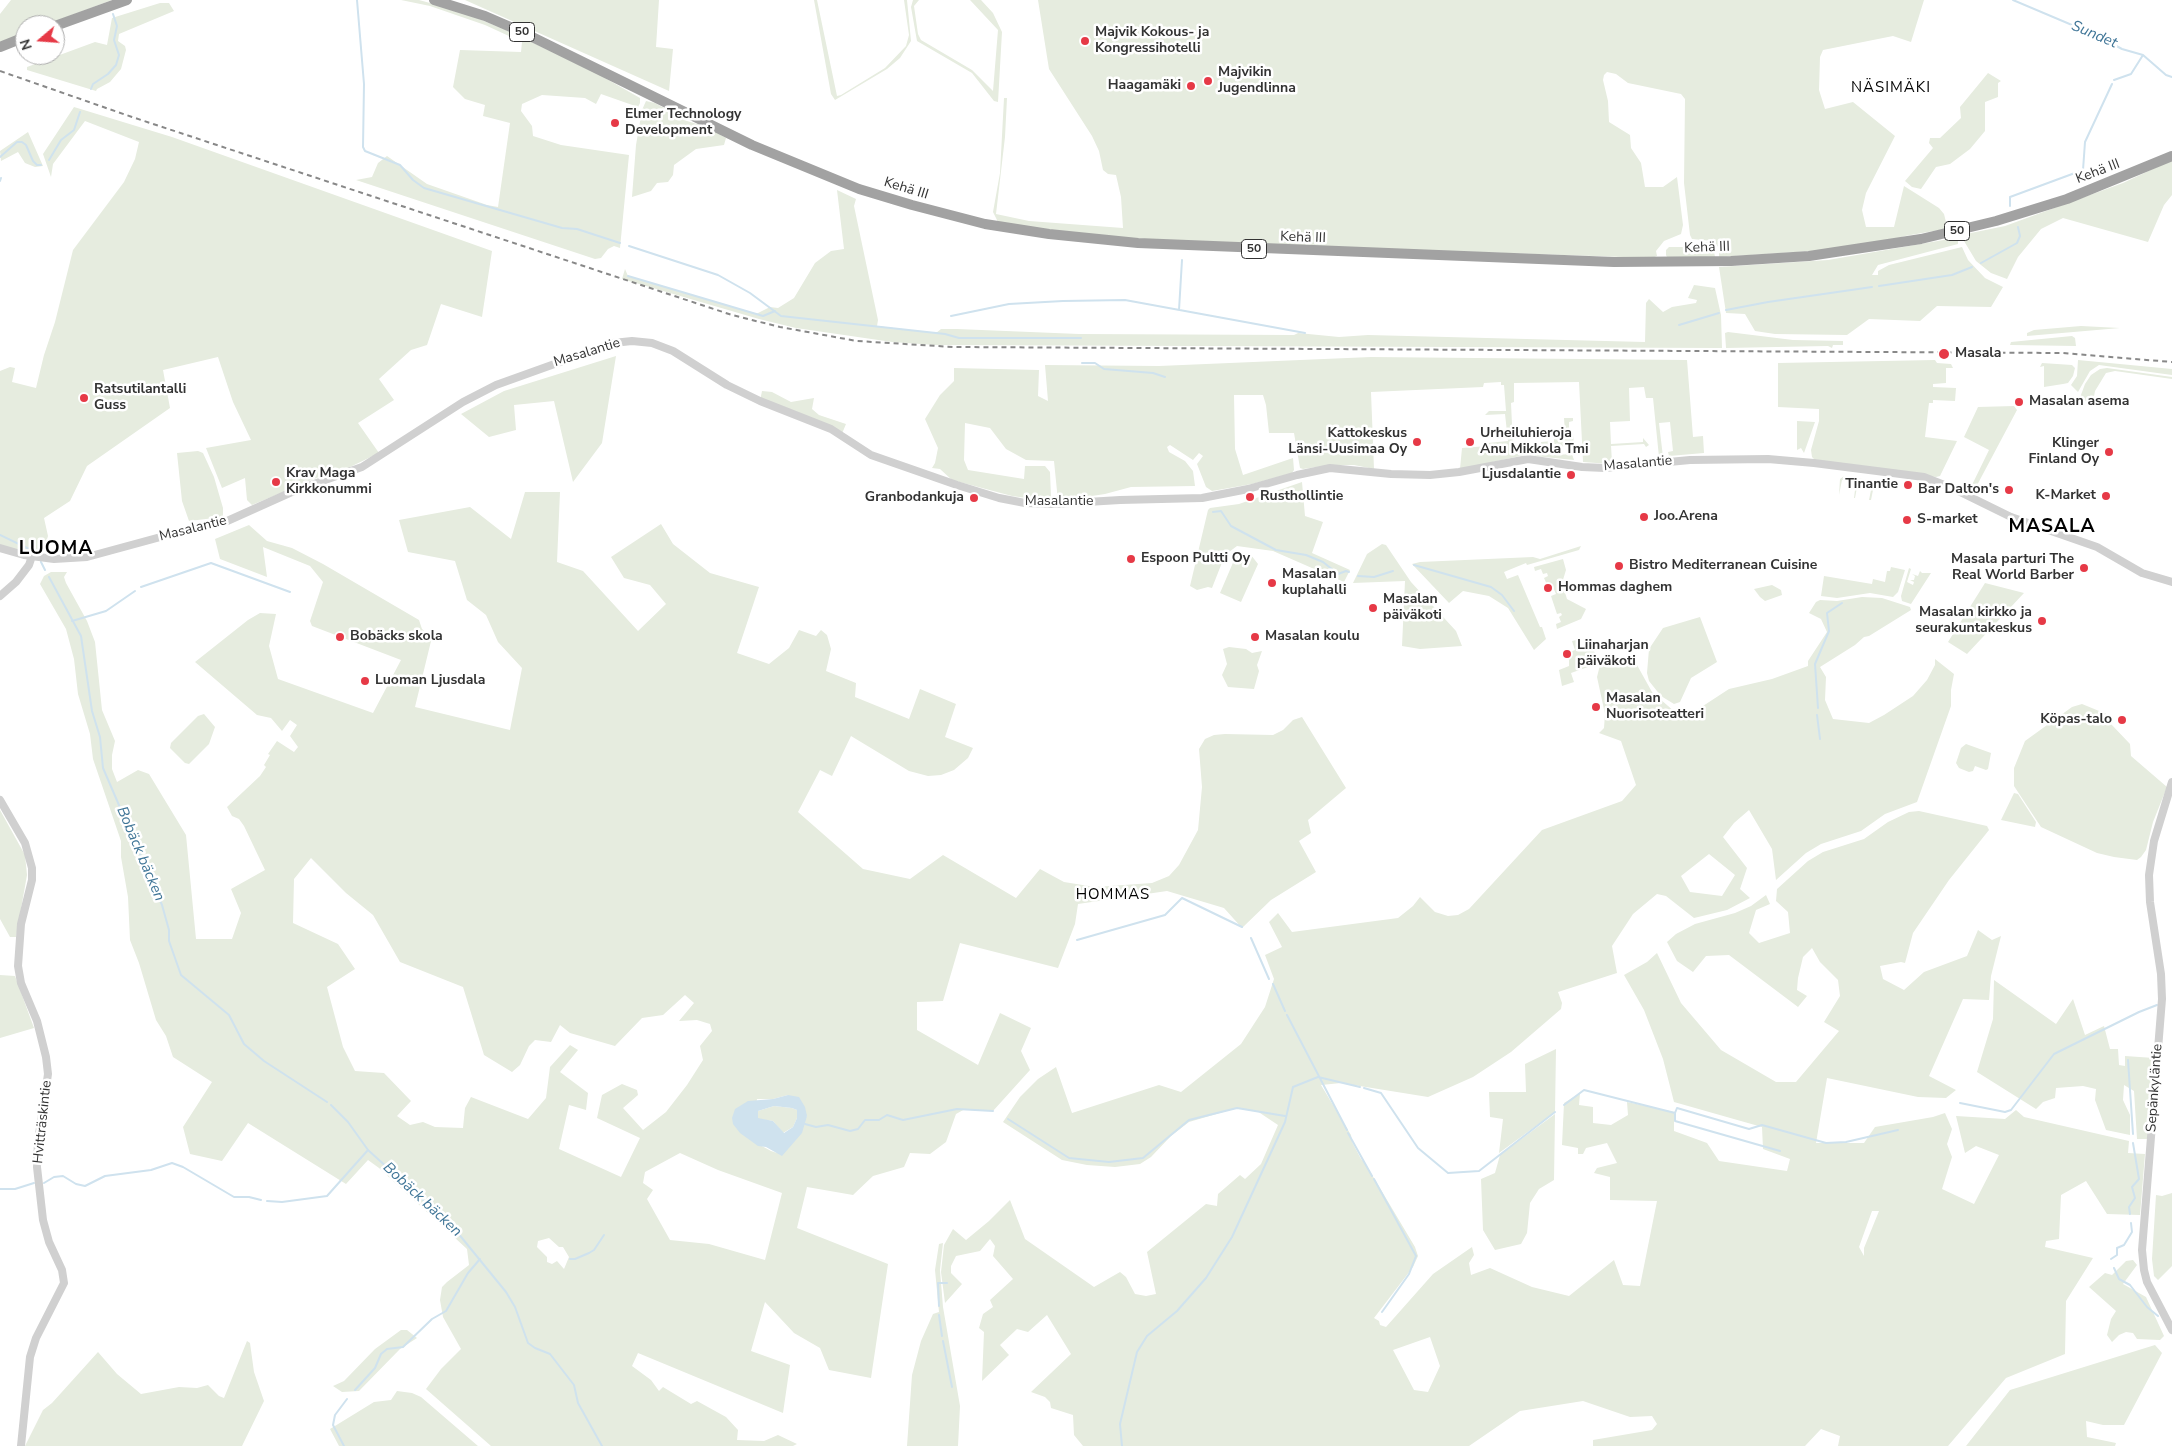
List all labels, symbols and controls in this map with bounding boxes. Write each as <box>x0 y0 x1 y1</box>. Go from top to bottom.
north arrow <box>15 15 65 65</box>
water label: Sundet <box>2068 17 2120 53</box>
road number: 50 <box>510 22 534 42</box>
place label: Majvik Kokous- ja Kongressihotelli <box>1095 25 1209 58</box>
marker: Majvik Kokous- ja Kongressihotelli <box>1079 35 1091 47</box>
text: N <box>16 37 37 52</box>
place label: Majvikin Jugendlinna <box>1218 65 1296 98</box>
marker: Majvikin Jugendlinna <box>1202 75 1214 87</box>
place label: Haagamäki <box>1108 78 1181 94</box>
district label: NÄSIMÄKI <box>1850 79 1932 97</box>
marker: Haagamäki <box>1185 80 1197 92</box>
place label: Elmer Technology Development <box>625 107 741 140</box>
marker: Elmer Technology Development <box>609 117 621 129</box>
street label: Kehä III <box>2074 156 2122 188</box>
street label: Kehä III <box>882 174 930 204</box>
road number: 50 <box>1944 222 1970 240</box>
street label: Kehä III <box>1280 229 1326 247</box>
street label: Kehä III <box>1684 239 1730 257</box>
road number: 50 <box>1242 240 1266 258</box>
street label: Masalantie <box>552 335 622 371</box>
place label: Masala <box>1955 346 2001 362</box>
marker: Masala <box>1937 347 1951 361</box>
place label: Ratsutilantalli Guss <box>94 382 186 414</box>
marker: Ratsutilantalli Guss <box>78 392 90 404</box>
place label: Masalan asema <box>2029 394 2129 410</box>
marker: Masalan asema <box>2013 396 2025 408</box>
place label: Kattokeskus Länsi-Uusimaa Oy <box>1288 426 1407 458</box>
place label: Urheiluhieroja Anu Mikkola Tmi <box>1480 426 1588 458</box>
marker: Kattokeskus Länsi-Uusimaa Oy <box>1411 436 1423 448</box>
marker: Urheiluhieroja Anu Mikkola Tmi <box>1464 436 1476 448</box>
place label: Klinger Finland Oy <box>2029 436 2099 468</box>
marker: Klinger Finland Oy <box>2103 446 2115 458</box>
street label: Masalantie <box>1603 453 1673 475</box>
place label: Krav Maga Kirkkonummi <box>286 466 372 498</box>
place label: Ljusdalantie <box>1482 467 1561 483</box>
marker: Ljusdalantie <box>1565 469 1577 481</box>
marker: Krav Maga Kirkkonummi <box>270 476 282 488</box>
place label: Tinantie <box>1845 477 1898 493</box>
marker: Tinantie <box>1902 479 1914 491</box>
place label: Bar Dalton's <box>1918 482 1999 498</box>
marker: Bar Dalton's <box>2003 484 2015 496</box>
place label: K-Market <box>2035 488 2096 504</box>
place label: Rusthollintie <box>1260 489 1343 505</box>
place label: Granbodankuja <box>865 490 964 506</box>
marker: K-Market <box>2100 490 2112 502</box>
marker: Rusthollintie <box>1244 491 1256 503</box>
marker: Granbodankuja <box>968 492 980 504</box>
street label: Masalantie <box>1025 494 1093 510</box>
place label: Joo.Arena <box>1654 509 1718 525</box>
marker: Joo.Arena <box>1638 511 1650 523</box>
place label: S-market <box>1917 512 1978 528</box>
street label: Masalantie <box>158 513 228 545</box>
marker: S-market <box>1901 514 1913 526</box>
district label: MASALA <box>2008 516 2096 538</box>
district label: LUOMA <box>18 538 94 560</box>
place label: Espoon Pultti Oy <box>1141 551 1250 567</box>
place label: Masala parturi The Real World Barber <box>1951 552 2074 584</box>
marker: Espoon Pultti Oy <box>1125 553 1137 565</box>
place label: Bistro Mediterranean Cuisine <box>1629 558 1817 574</box>
marker: Bistro Mediterranean Cuisine <box>1613 560 1625 572</box>
marker: Masala parturi The Real World Barber <box>2078 562 2090 574</box>
place label: Masalan kuplahalli <box>1282 567 1346 600</box>
marker: Masalan kuplahalli <box>1266 577 1278 589</box>
place label: Hommas daghem <box>1558 580 1672 596</box>
marker: Hommas daghem <box>1542 582 1554 594</box>
place label: Masalan päiväkoti <box>1383 592 1442 624</box>
marker: Masalan päiväkoti <box>1367 602 1379 614</box>
place label: Masalan kirkko ja seurakuntakeskus <box>1915 605 2032 638</box>
marker: Masalan kirkko ja seurakuntakeskus <box>2036 615 2048 627</box>
place label: Bobäcks skola <box>350 629 443 645</box>
place label: Masalan koulu <box>1265 629 1359 645</box>
marker: Bobäcks skola <box>334 631 346 643</box>
marker: Masalan koulu <box>1249 631 1261 643</box>
place label: Liinaharjan päiväkoti <box>1577 638 1649 670</box>
marker: Liinaharjan päiväkoti <box>1561 648 1573 660</box>
place label: Luoman Ljusdala <box>375 673 485 689</box>
marker: Luoman Ljusdala <box>359 675 371 687</box>
place label: Masalan Nuorisoteatteri <box>1606 691 1704 724</box>
marker: Masalan Nuorisoteatteri <box>1590 701 1602 713</box>
place label: Köpas-talo <box>2040 712 2112 728</box>
marker: Köpas-talo <box>2116 714 2128 726</box>
water label: Bobäck bäcken <box>112 804 168 904</box>
district label: HOMMAS <box>1075 886 1151 904</box>
street label: Sepänkyläntie <box>2144 1043 2166 1133</box>
street label: Hvitträskintie <box>30 1080 56 1164</box>
water label: Bobäck bäcken <box>379 1159 465 1241</box>

